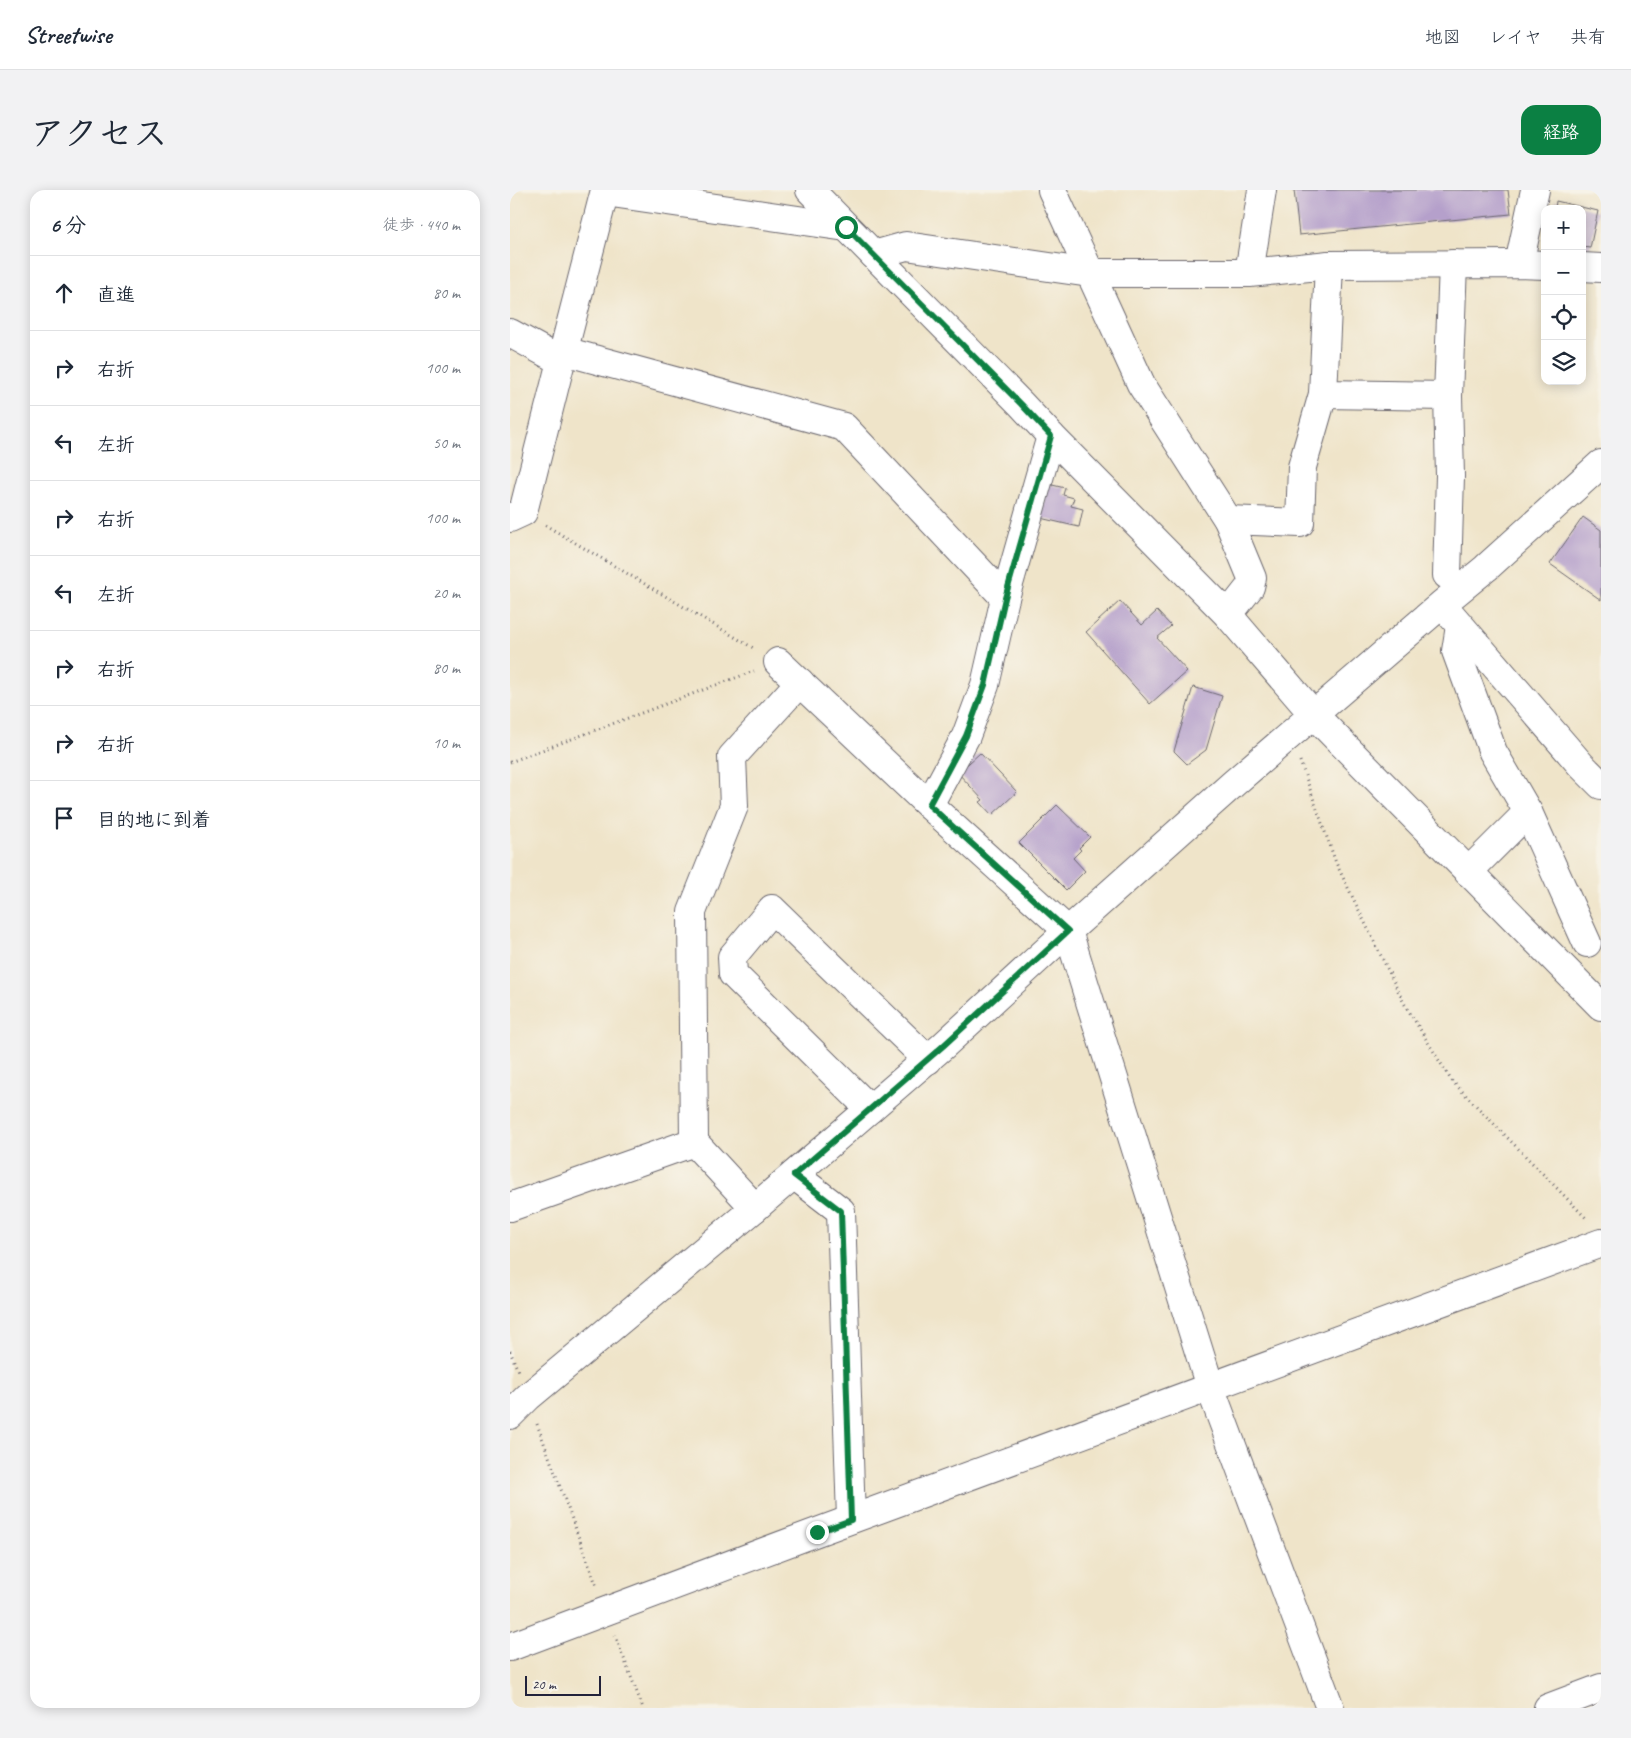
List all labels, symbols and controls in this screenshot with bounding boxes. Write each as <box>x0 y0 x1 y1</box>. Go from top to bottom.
text: Streetwise <box>25 20 111 50</box>
text: 地図 <box>1425 26 1461 48</box>
text: レイヤ <box>1489 26 1542 48</box>
text: 共有 <box>1570 26 1606 48</box>
button: 経路 <box>1521 105 1601 155</box>
text: アクセス <box>30 111 168 156</box>
map controls <box>1541 205 1586 385</box>
button: + <box>1541 205 1586 250</box>
text: 6 分 <box>50 212 86 238</box>
text: 徒歩 · 440 m <box>383 215 460 235</box>
route start <box>835 216 858 239</box>
button: − <box>1541 250 1586 295</box>
icon: ahead <box>50 279 78 307</box>
text: 直進 <box>97 283 135 307</box>
text: 80 m <box>433 283 460 303</box>
button: locate <box>1541 295 1586 340</box>
button: layers <box>1541 340 1586 385</box>
icon: right <box>50 354 78 382</box>
text: 右折 <box>97 358 135 382</box>
text: 100 m <box>426 358 460 378</box>
icon: left <box>50 429 78 457</box>
text: 左折 <box>97 433 135 457</box>
text: 50 m <box>433 433 460 453</box>
icon: right <box>50 504 78 532</box>
text: 右折 <box>97 508 135 532</box>
text: 100 m <box>426 508 460 528</box>
icon: left <box>50 579 78 607</box>
text: 左折 <box>97 583 135 607</box>
text: 20 m <box>433 583 460 603</box>
icon: right <box>50 654 78 682</box>
text: 右折 <box>97 658 135 682</box>
text: 80 m <box>433 658 460 678</box>
icon: right <box>50 729 78 757</box>
text: 右折 <box>97 733 135 757</box>
text: 10 m <box>433 733 460 753</box>
icon: arrive <box>50 804 78 832</box>
text: 目的地に到着 <box>97 808 211 832</box>
route end <box>806 1521 829 1544</box>
scale bar <box>525 1673 601 1696</box>
text: 20 m <box>532 1676 556 1693</box>

